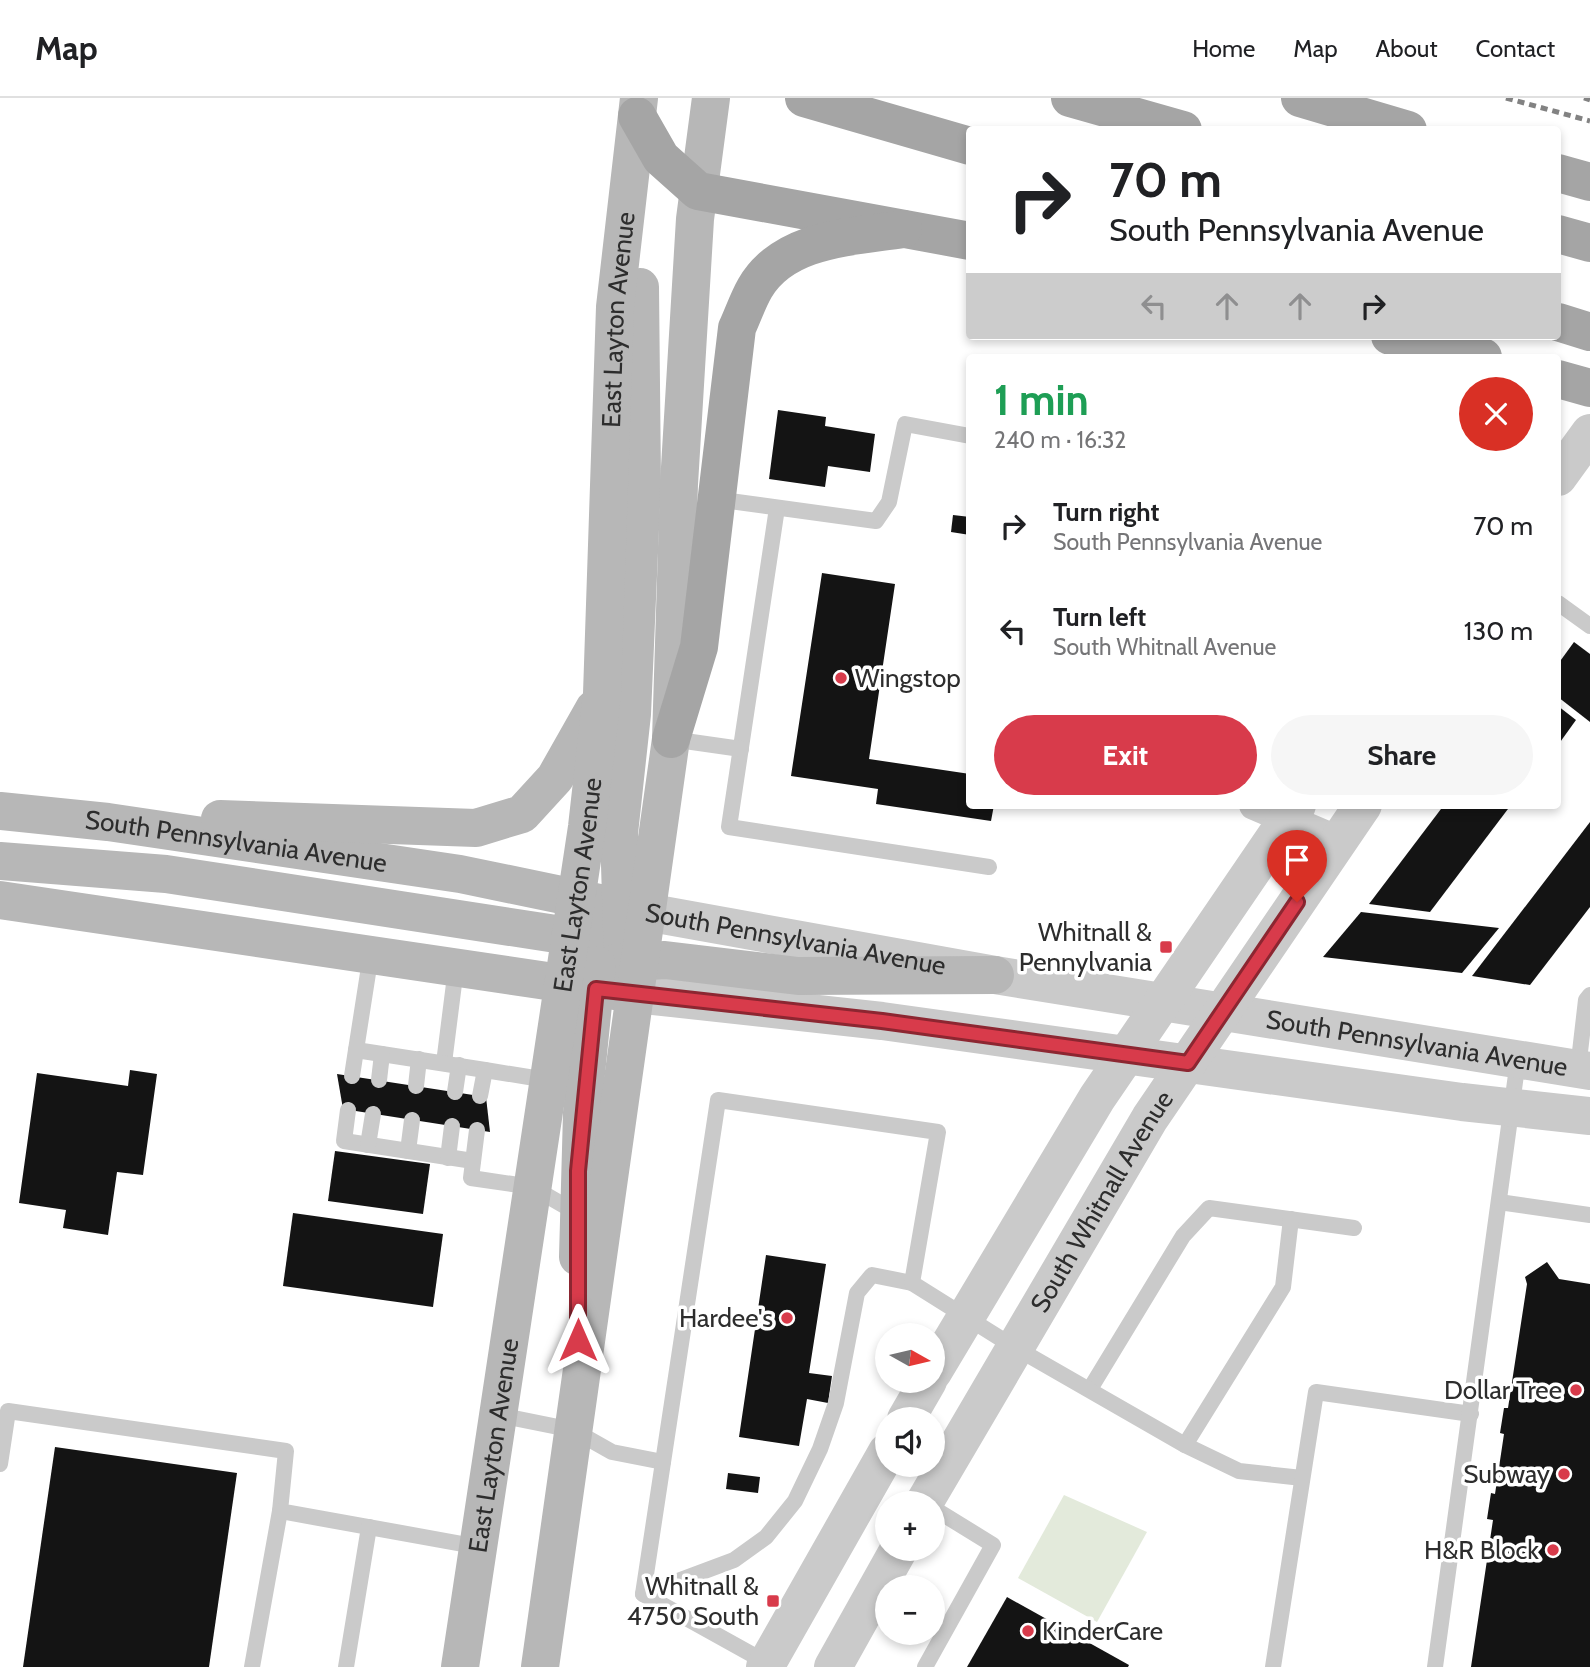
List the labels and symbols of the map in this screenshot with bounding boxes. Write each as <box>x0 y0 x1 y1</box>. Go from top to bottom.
street label: East Layton Avenue <box>595 210 642 428</box>
place label: Wingstop <box>855 662 961 694</box>
marker: Wingstop <box>833 670 849 686</box>
street label: East Layton Avenue <box>546 776 608 994</box>
street label: South Pennsylvania Avenue <box>84 804 389 879</box>
pin <box>1267 830 1327 902</box>
street label: South Pennsylvania Avenue <box>643 896 948 982</box>
place label: Whitnall & Pennylvania <box>1019 916 1153 978</box>
marker: Whitnall & Pennylvania <box>1158 939 1174 955</box>
street label: South Pennsylvania Avenue <box>1264 1003 1570 1083</box>
street label: South Whitnall Avenue <box>1023 1084 1180 1318</box>
place label: Hardee's <box>679 1302 773 1334</box>
position arrow <box>541 1303 615 1377</box>
marker: Hardee's <box>779 1310 795 1326</box>
north arrow <box>875 1323 945 1393</box>
street label: East Layton Avenue <box>461 1336 525 1555</box>
place label: Dollar Tree <box>1444 1374 1562 1406</box>
marker: Dollar Tree <box>1568 1382 1584 1398</box>
place label: Subway <box>1463 1458 1550 1490</box>
marker: Subway <box>1556 1466 1572 1482</box>
place label: H&R Block <box>1424 1534 1539 1566</box>
marker: H&R Block <box>1545 1542 1561 1558</box>
place label: Whitnall & 4750 South <box>627 1570 759 1632</box>
marker: Whitnall & 4750 South <box>765 1593 781 1609</box>
place label: KinderCare <box>1042 1615 1163 1647</box>
marker: KinderCare <box>1020 1623 1036 1639</box>

